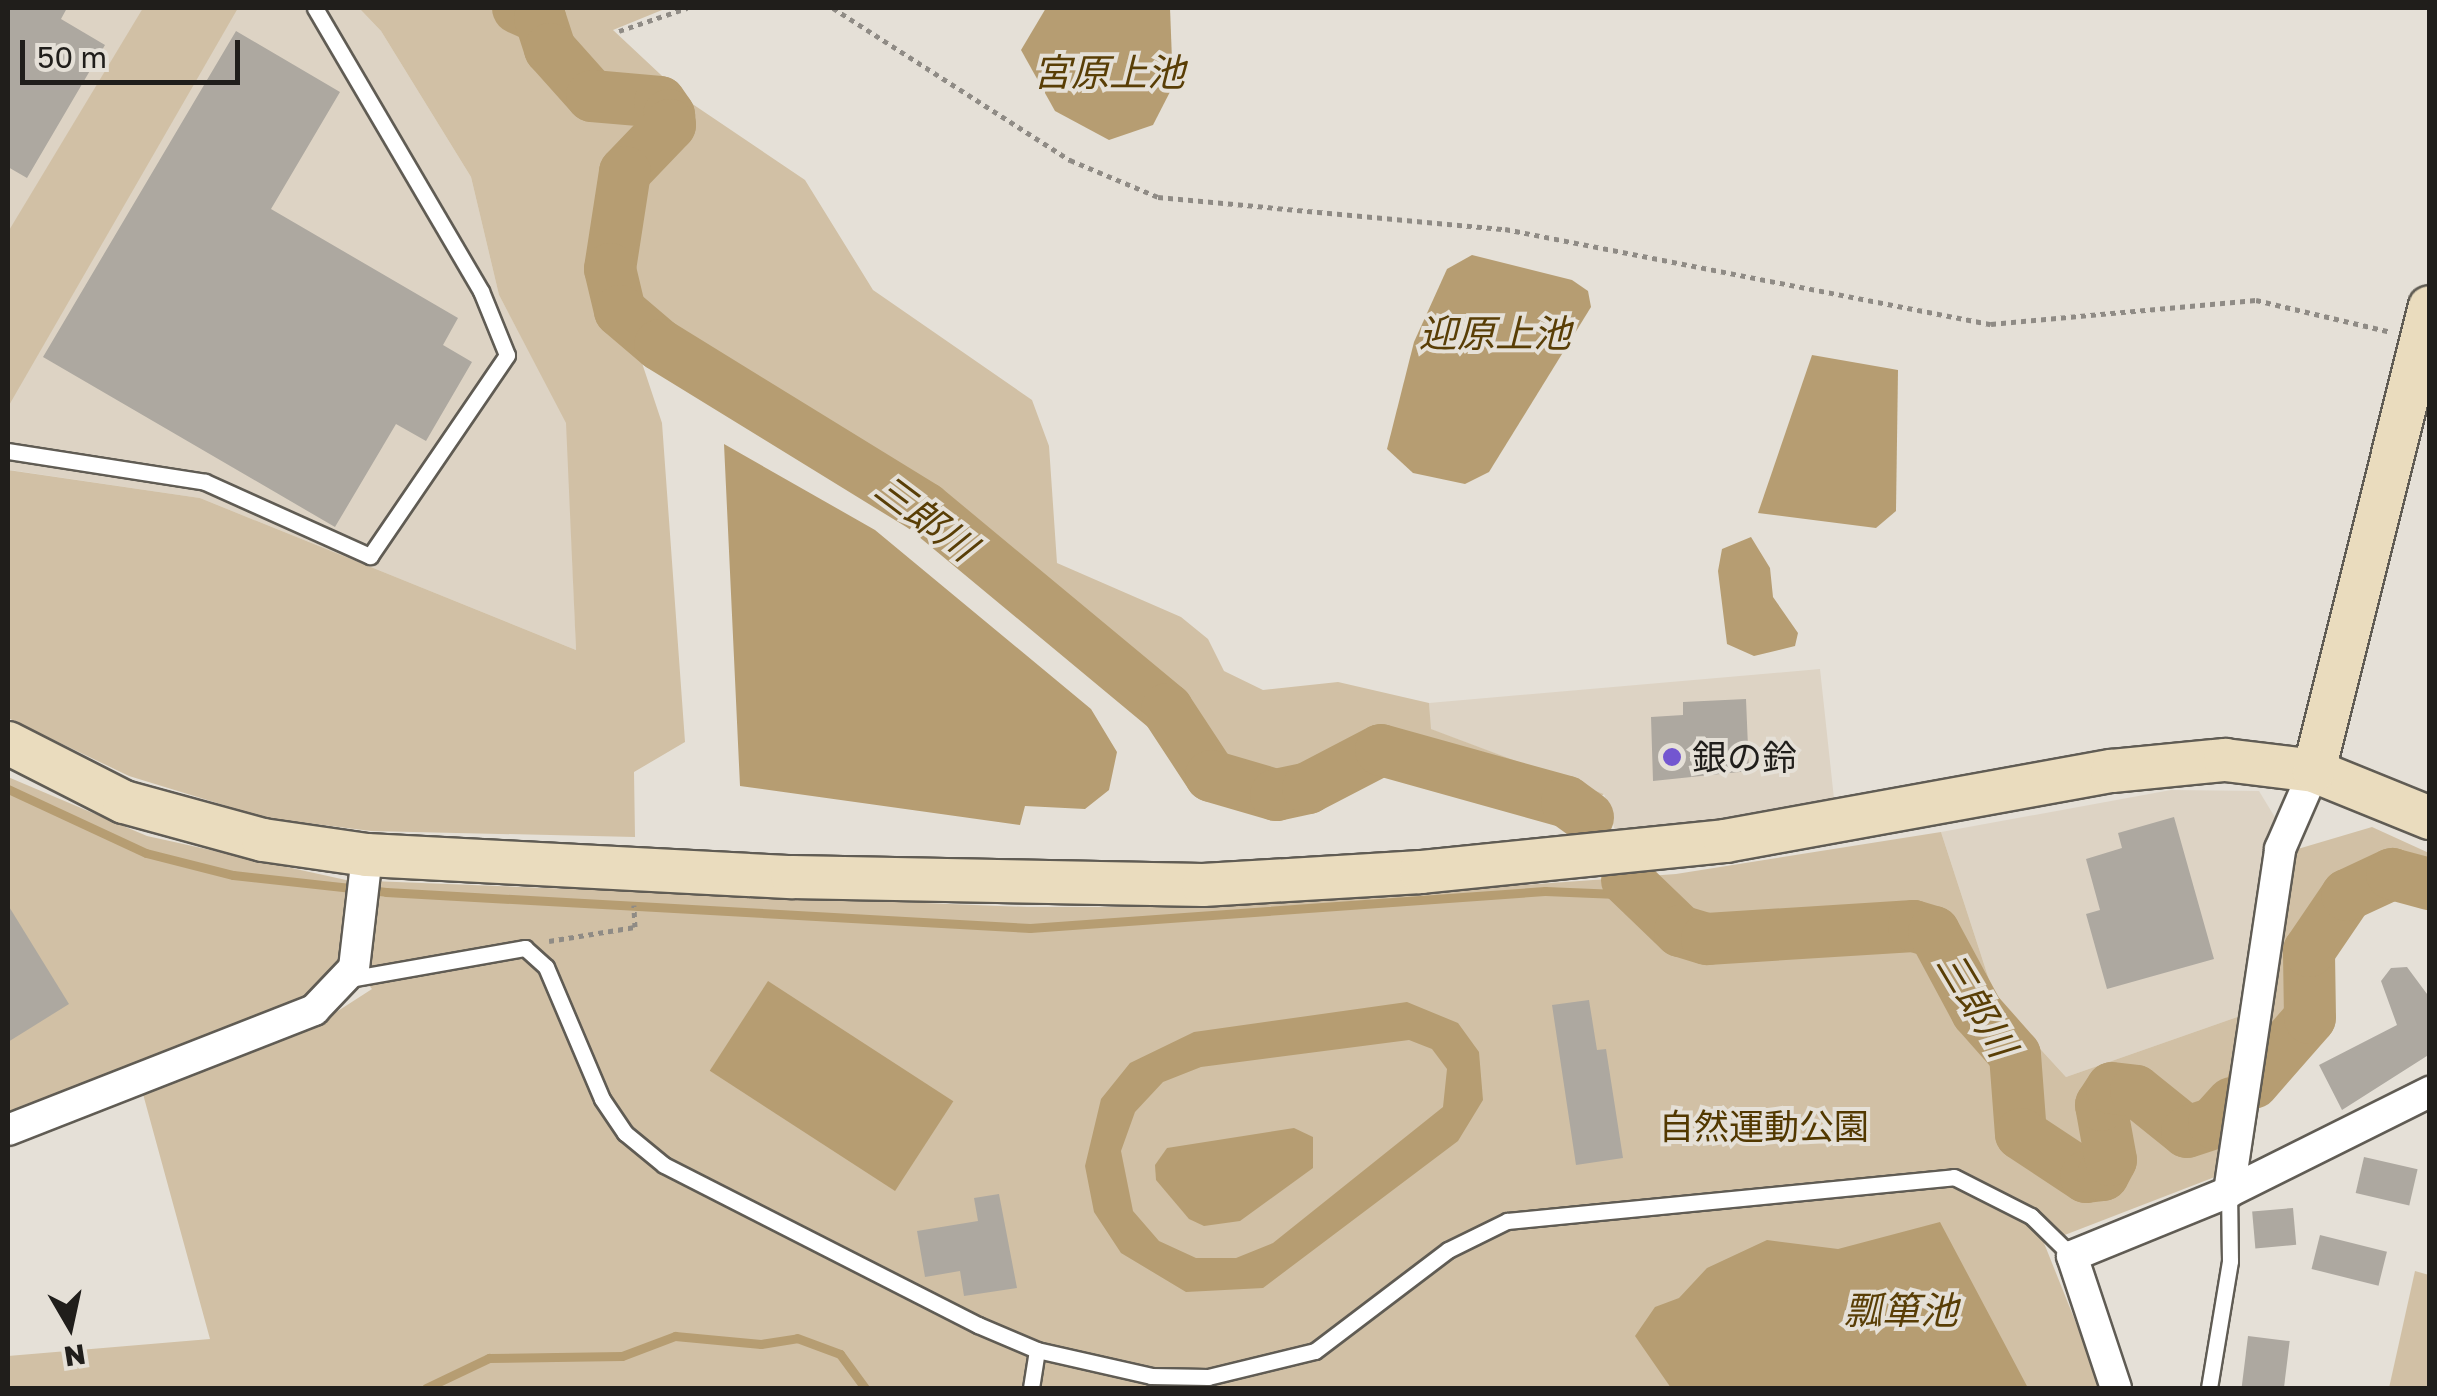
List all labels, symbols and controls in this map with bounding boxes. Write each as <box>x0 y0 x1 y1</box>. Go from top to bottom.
scale bar <box>25 20 245 82</box>
text: 50 m <box>37 39 107 75</box>
water label: 宮原上池 <box>1033 49 1185 95</box>
water label: 迎原上池 <box>1419 310 1571 356</box>
water label: 三郎川 <box>867 464 985 570</box>
place label: 銀の鈴 <box>1692 736 1797 778</box>
marker: 銀の鈴 <box>1661 746 1683 768</box>
water label: 三郎川 <box>1928 943 2026 1065</box>
park label: 自然運動公園 <box>1659 1105 1869 1147</box>
north arrow <box>20 1276 120 1376</box>
water label: 瓢箪池 <box>1844 1287 1958 1333</box>
text: N <box>62 1338 88 1374</box>

